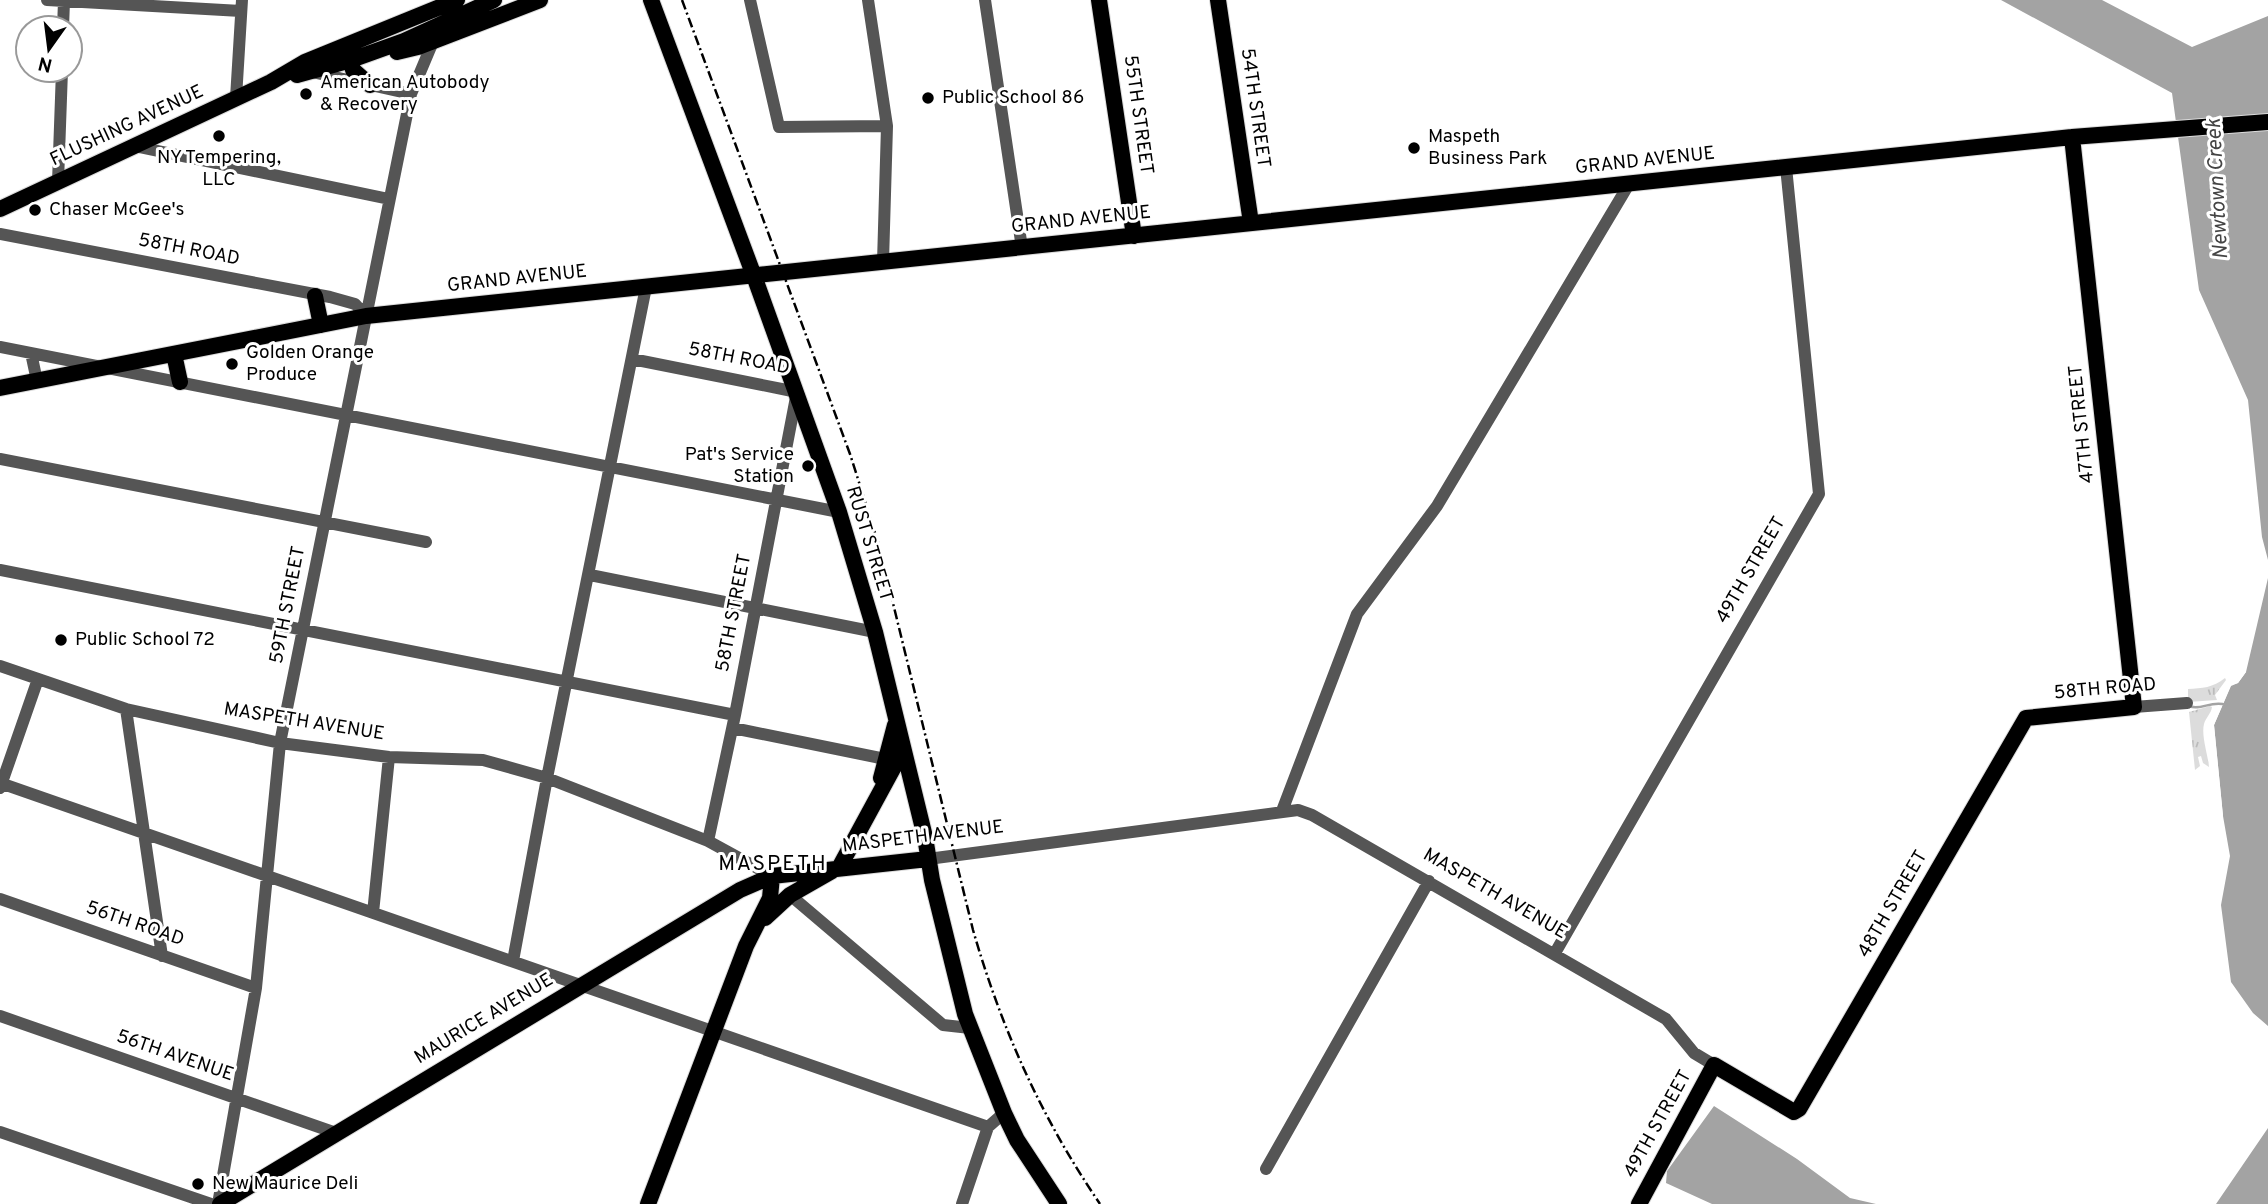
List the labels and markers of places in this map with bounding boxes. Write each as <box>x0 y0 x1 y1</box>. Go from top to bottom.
place label: American Autobody & Recovery <box>320 71 489 117</box>
marker: American Autobody & Recovery <box>298 86 314 102</box>
place label: Public School 86 <box>942 86 1084 110</box>
marker: Public School 86 <box>920 90 936 106</box>
place label: Maspeth Business Park <box>1428 125 1547 171</box>
marker: NY Tempering, LLC <box>211 128 227 144</box>
marker: Maspeth Business Park <box>1406 140 1422 156</box>
place label: NY Tempering, LLC <box>157 146 281 192</box>
place label: Chaser McGee's <box>49 198 184 222</box>
marker: Chaser McGee's <box>27 202 43 218</box>
place label: Golden Orange Produce <box>246 341 374 387</box>
marker: Golden Orange Produce <box>224 356 240 372</box>
place label: Pat's Service Station <box>685 443 794 489</box>
marker: Pat's Service Station <box>800 458 816 474</box>
place label: Public School 72 <box>75 628 215 652</box>
marker: Public School 72 <box>53 632 69 648</box>
place label: New Maurice Deli <box>212 1172 358 1196</box>
marker: New Maurice Deli <box>190 1176 206 1192</box>

